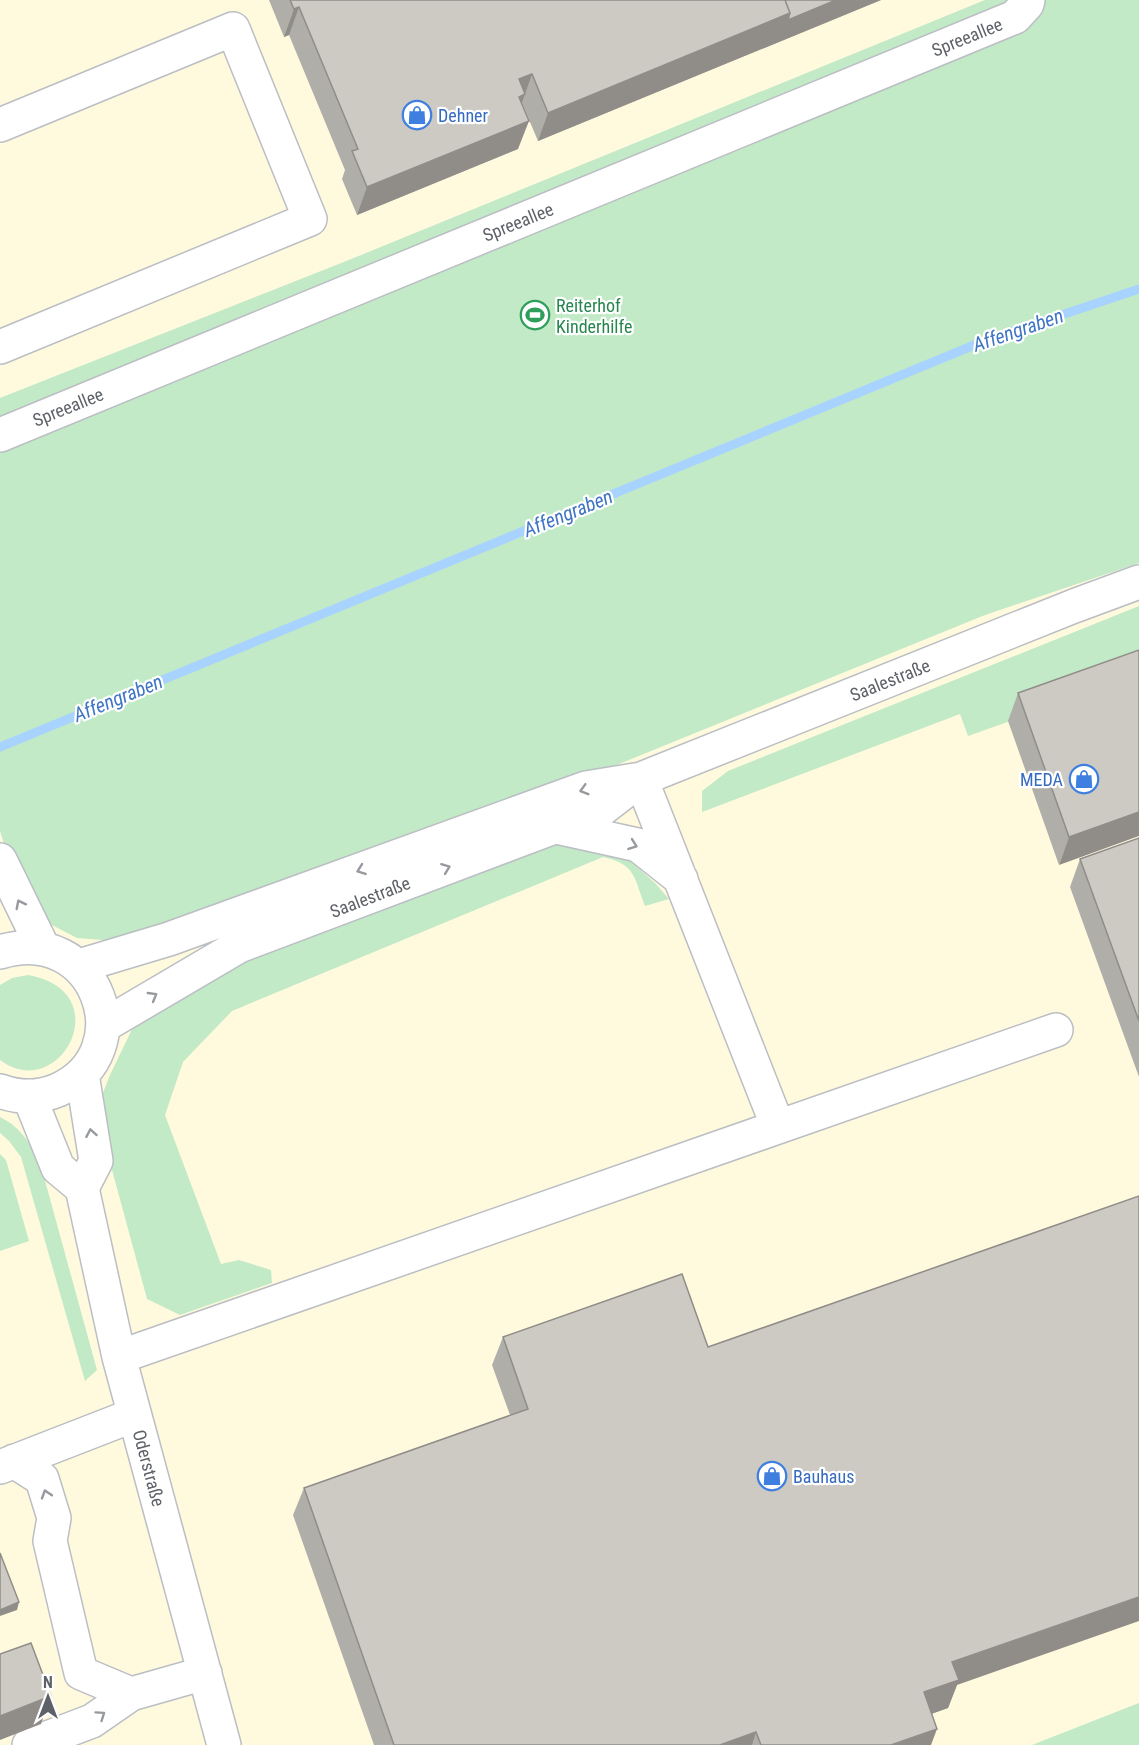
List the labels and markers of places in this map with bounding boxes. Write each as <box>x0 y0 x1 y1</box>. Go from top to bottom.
shop icon: Dehner <box>401 99 433 131</box>
place label: Dehner <box>438 105 489 126</box>
place label: Reiterhof Kinderhilfe <box>556 295 632 337</box>
sports icon: Reiterhof Kinderhilfe <box>519 299 551 331</box>
shop icon: MEDA <box>1068 763 1100 795</box>
place label: MEDA <box>1020 769 1064 790</box>
shop icon: Bauhaus <box>756 1460 788 1492</box>
place label: Bauhaus <box>793 1466 854 1487</box>

